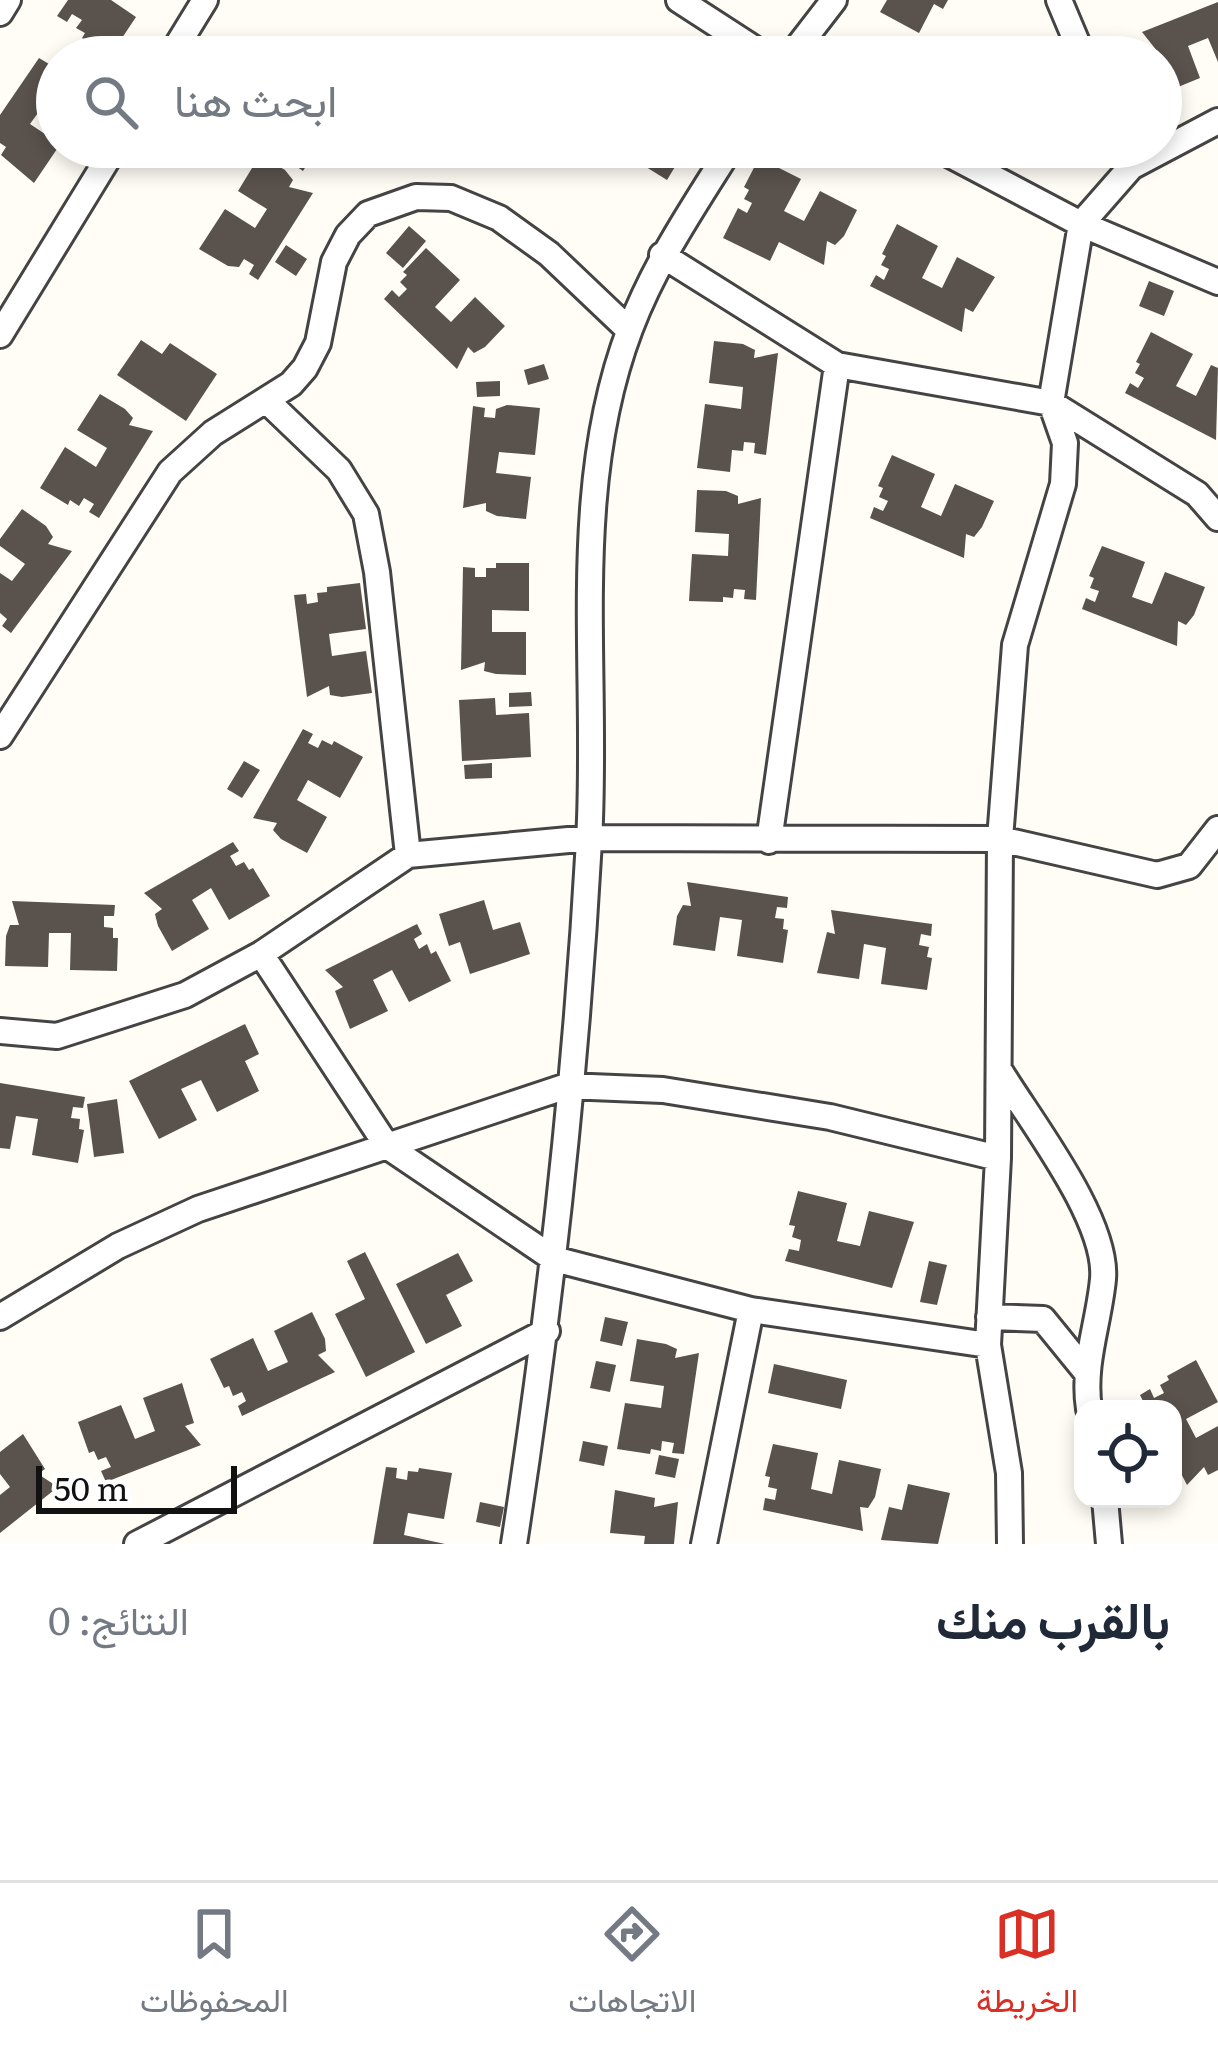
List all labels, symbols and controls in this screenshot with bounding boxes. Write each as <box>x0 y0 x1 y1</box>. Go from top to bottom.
search box <box>36 36 1182 168</box>
text: ابحث هنا <box>174 64 337 131</box>
icon: search <box>78 69 144 135</box>
map controls <box>1074 1400 1182 1508</box>
button: locate <box>1074 1400 1182 1508</box>
scale bar <box>36 1460 237 1513</box>
text: 50 m <box>54 1462 128 1511</box>
text: بالقرب منك <box>936 1579 1170 1655</box>
text: النتائج: 0 <box>48 1589 189 1647</box>
tab: المحفوظات <box>140 1901 289 2030</box>
tab: الاتجاهات <box>568 1901 696 2030</box>
tab: الخريطة <box>976 1901 1078 2030</box>

